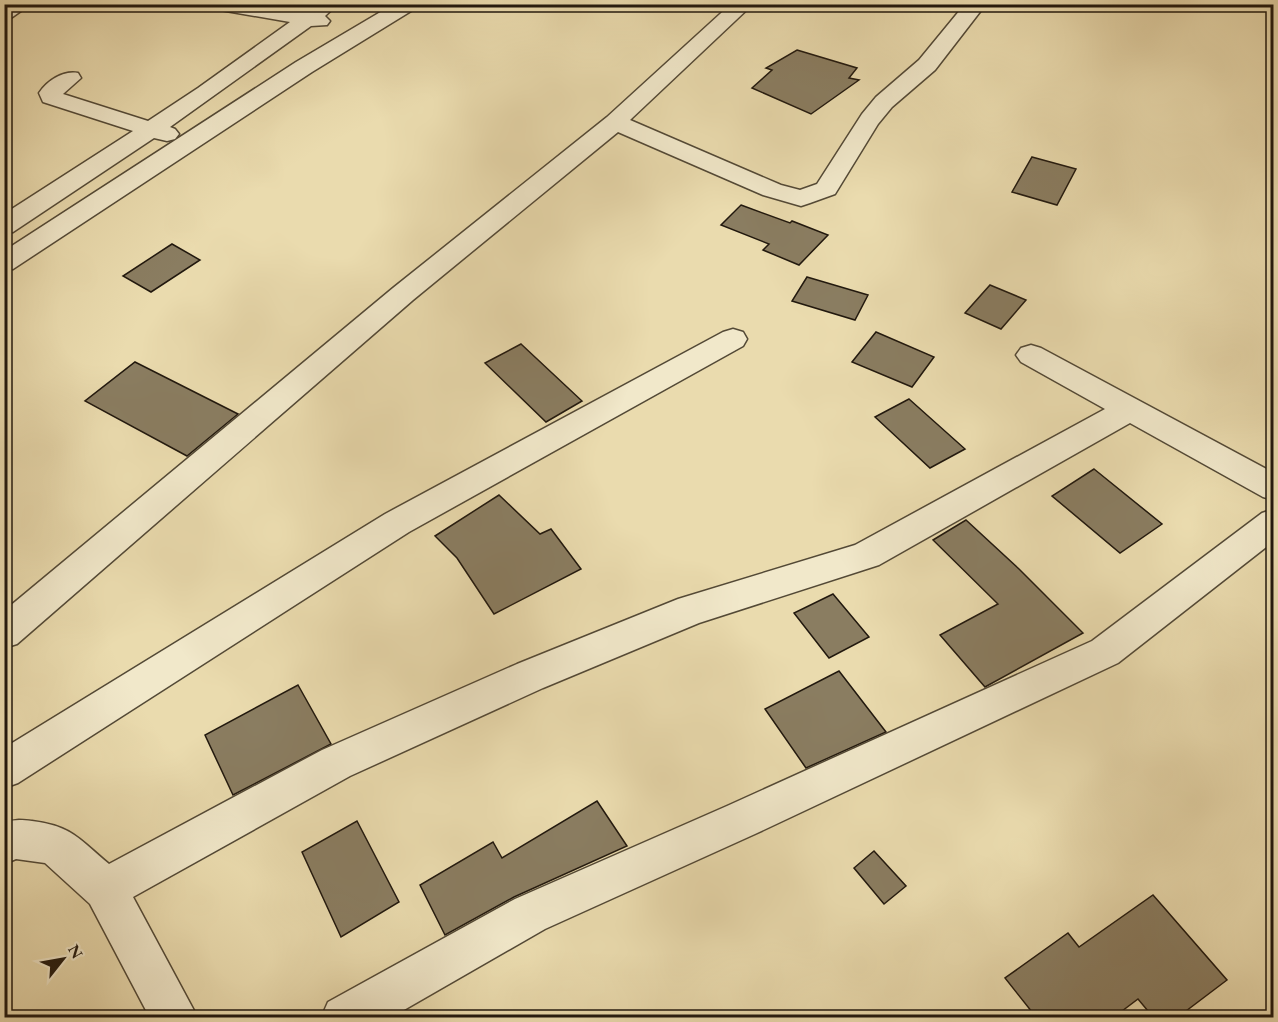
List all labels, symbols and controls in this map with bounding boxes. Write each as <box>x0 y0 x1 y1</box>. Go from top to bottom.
north arrow <box>33 929 93 989</box>
text: N <box>63 941 88 963</box>

